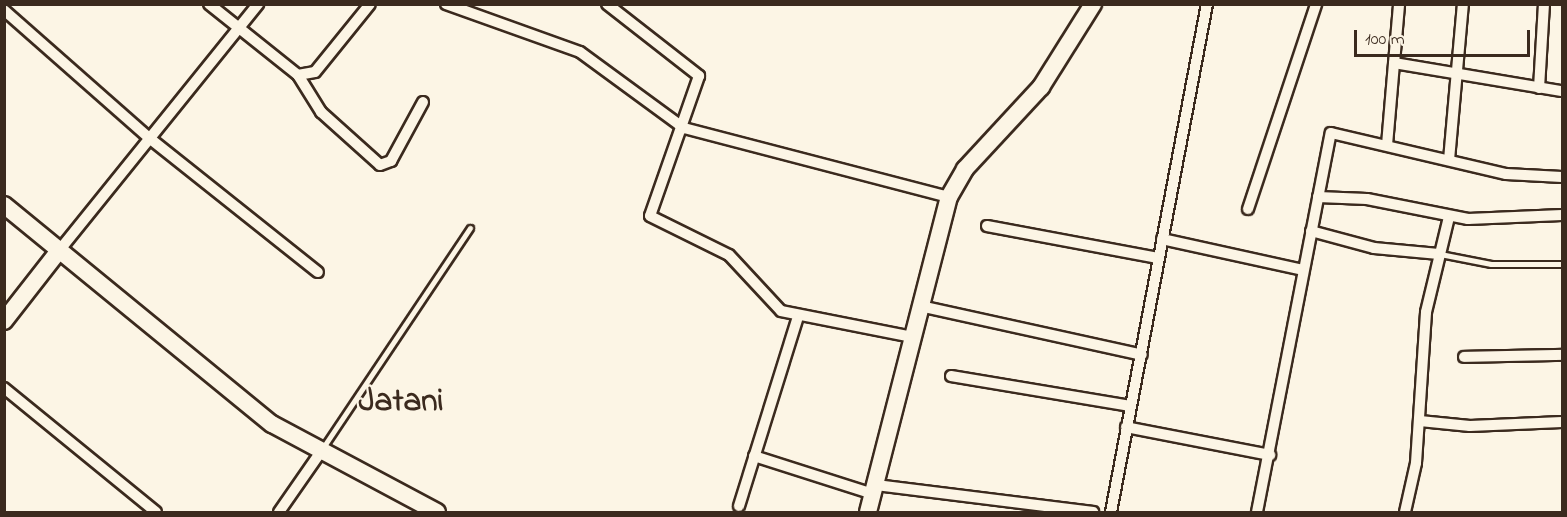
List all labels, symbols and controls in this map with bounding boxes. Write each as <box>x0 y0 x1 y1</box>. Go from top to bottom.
scale bar <box>1357 18 1532 56</box>
text: 100 m <box>1365 27 1405 53</box>
district label: Jatani <box>358 383 444 423</box>

